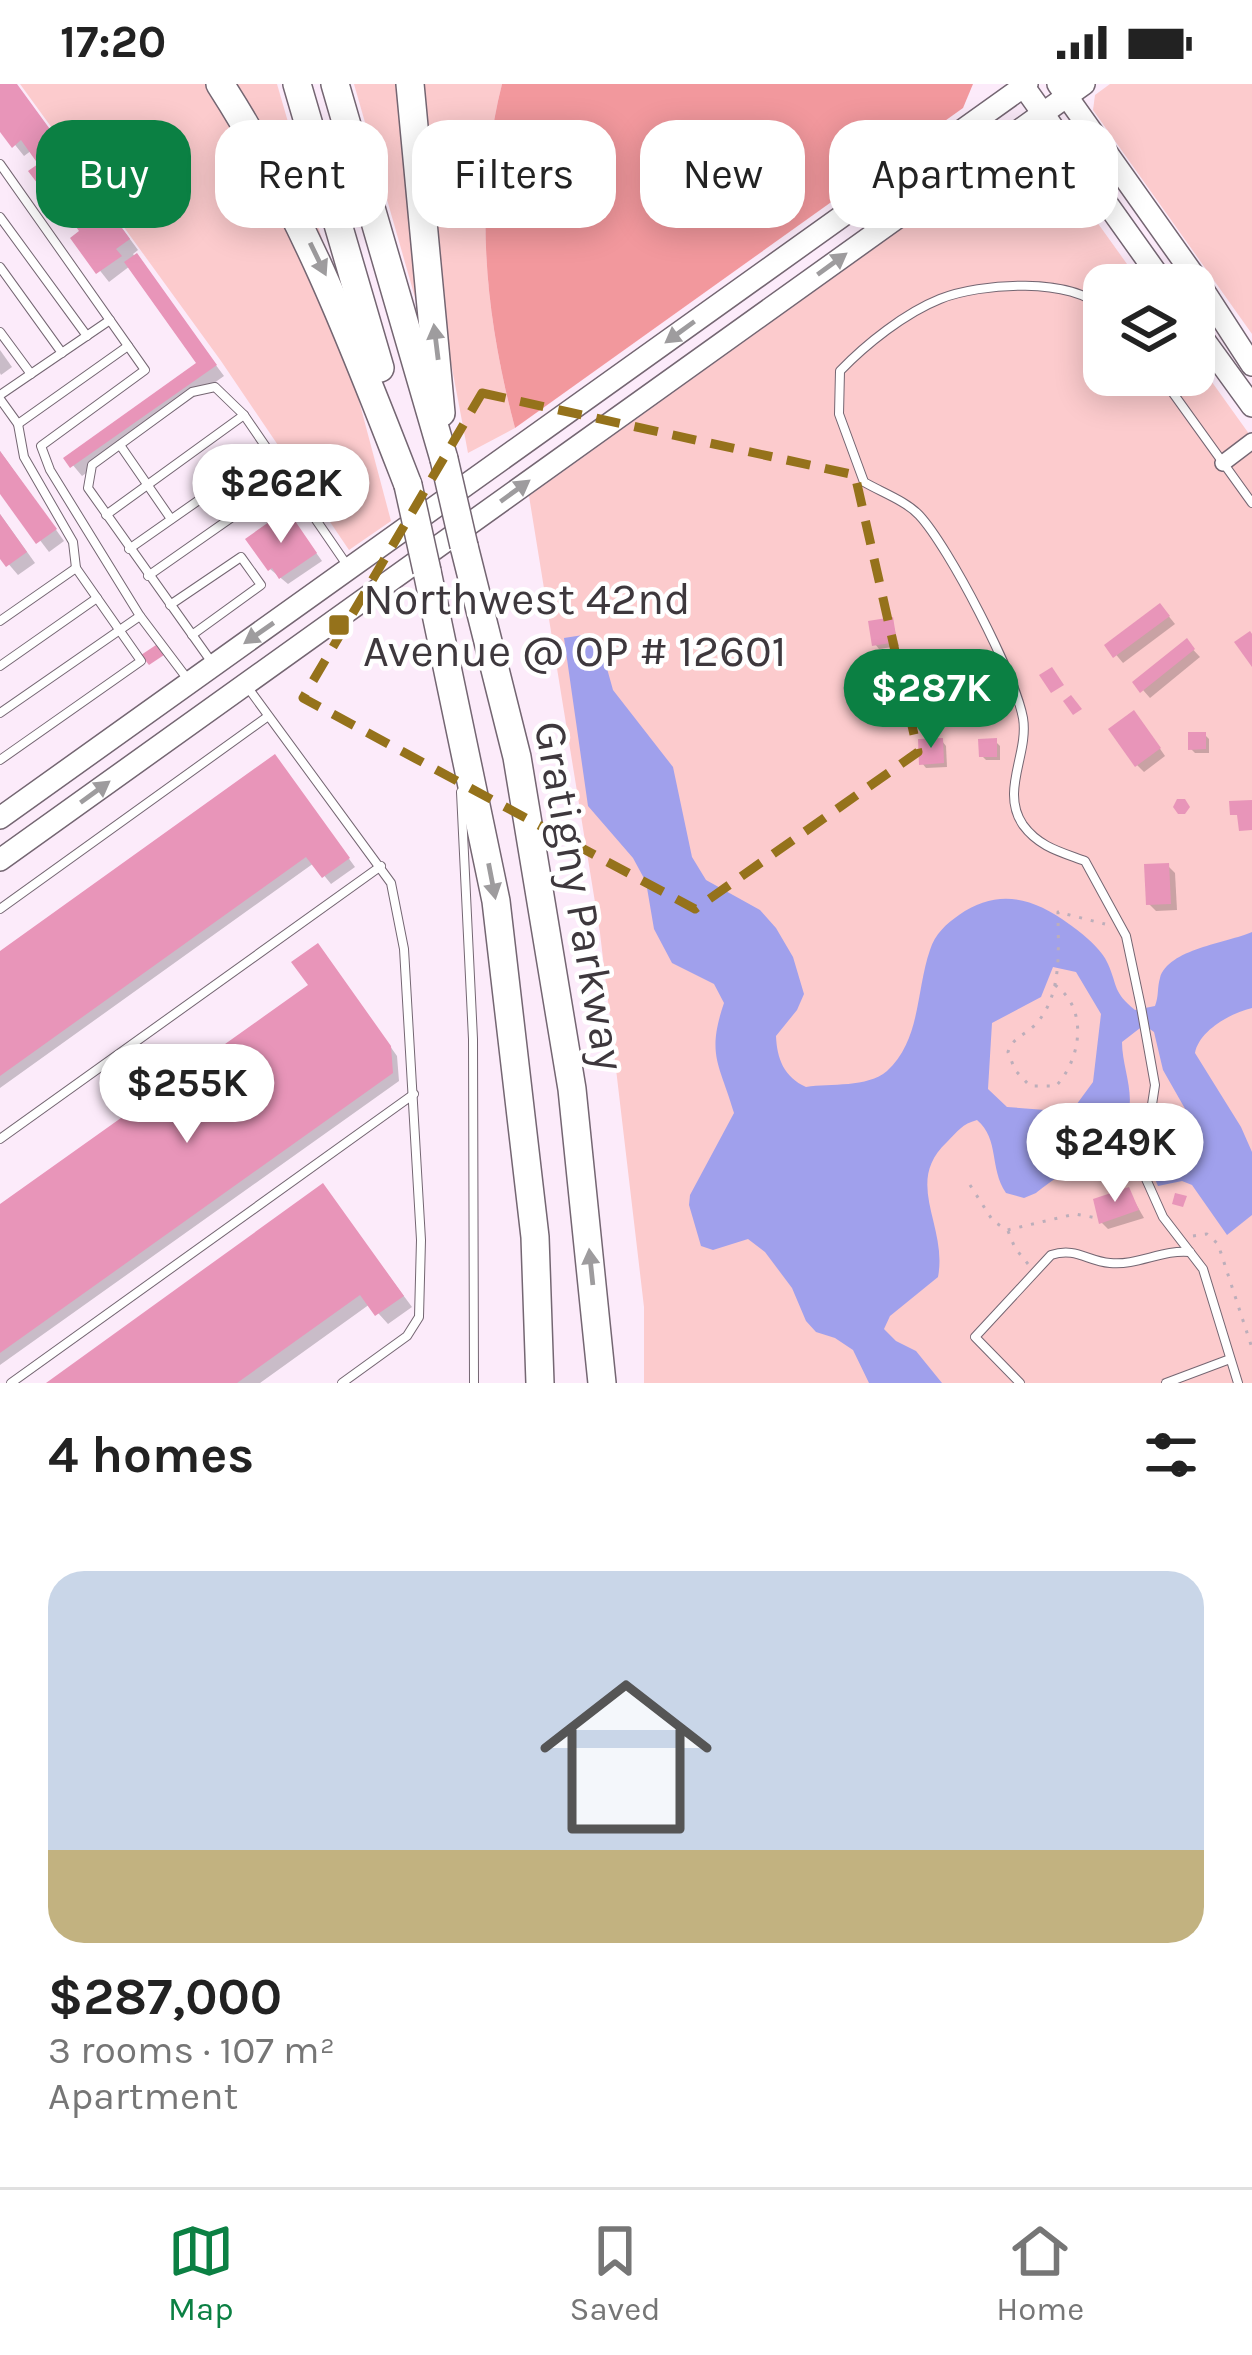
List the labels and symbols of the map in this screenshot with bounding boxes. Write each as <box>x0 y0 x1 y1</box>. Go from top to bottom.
one-way arrow <box>308 242 328 277</box>
one-way arrow <box>816 253 848 276</box>
one-way arrow <box>664 320 696 343</box>
one-way arrow <box>426 323 445 360</box>
pin: $262K <box>197 444 365 546</box>
one-way arrow <box>499 480 531 503</box>
place label: Northwest 42nd Avenue @ OP # 12601 <box>363 573 786 677</box>
marker: Northwest 42nd Avenue @ OP # 12601 <box>326 612 352 638</box>
one-way arrow <box>243 621 276 644</box>
pin: $287K <box>847 649 1015 751</box>
street label: Gratigny Parkway <box>523 717 636 1075</box>
one-way arrow <box>79 780 111 804</box>
one-way arrow <box>483 862 502 900</box>
pin: $255K <box>103 1044 271 1146</box>
pin: $249K <box>1031 1103 1199 1205</box>
one-way arrow <box>581 1247 600 1285</box>

